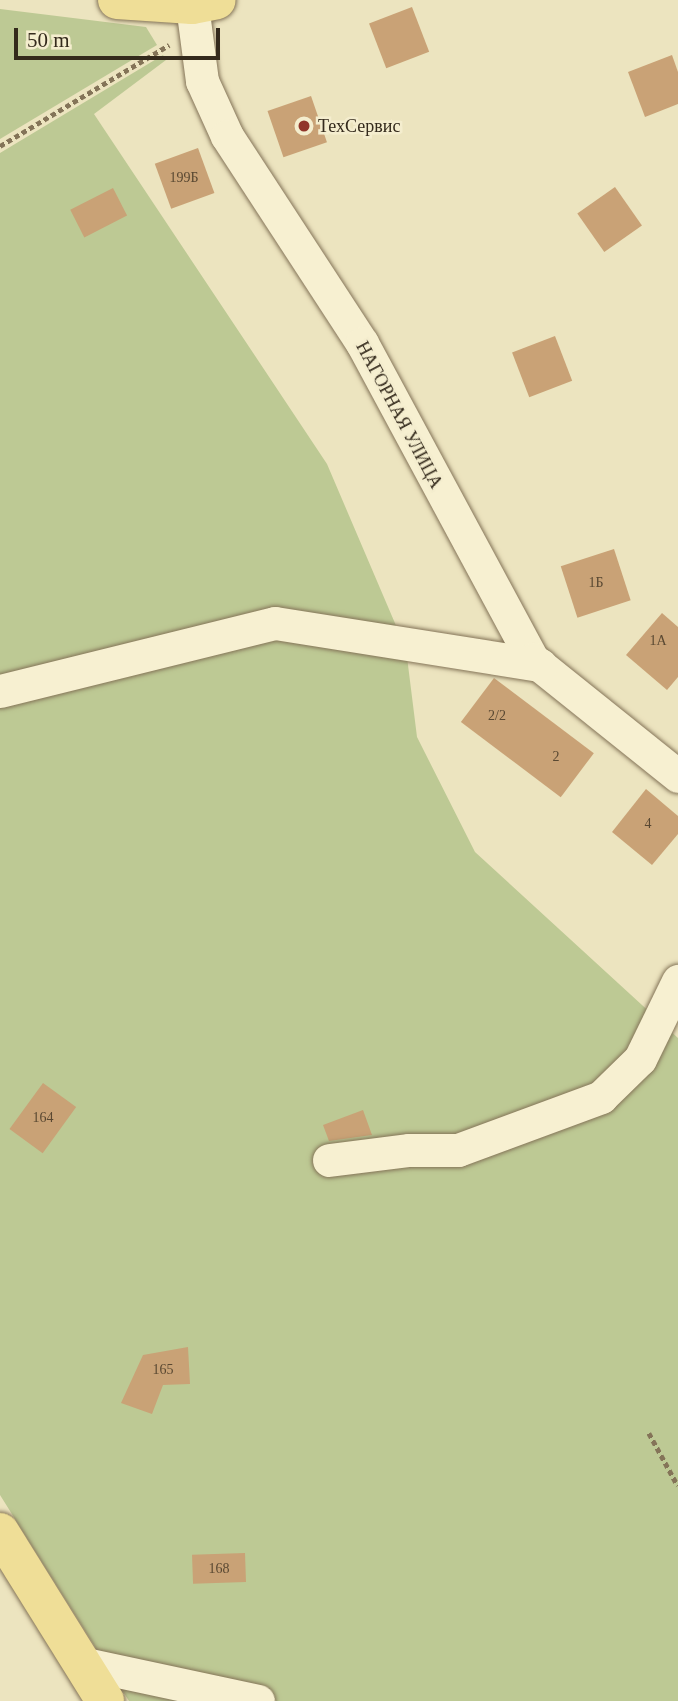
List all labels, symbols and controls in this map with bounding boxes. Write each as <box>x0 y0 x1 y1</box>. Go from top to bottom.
scale bar <box>18 14 224 58</box>
text: 50 m <box>27 28 70 52</box>
place label: ТехСервис <box>318 115 400 137</box>
marker: ТехСервис <box>296 118 312 134</box>
house number: 199Б <box>169 170 199 186</box>
street label: НАГОРНАЯ УЛИЦА <box>351 338 447 492</box>
house number: 1Б <box>588 575 604 591</box>
house number: 1А <box>649 633 667 649</box>
house number: 2/2 <box>488 708 506 724</box>
house number: 2 <box>552 749 560 765</box>
house number: 4 <box>644 816 652 832</box>
house number: 164 <box>32 1110 54 1126</box>
house number: 165 <box>152 1362 174 1378</box>
house number: 168 <box>208 1561 230 1577</box>

